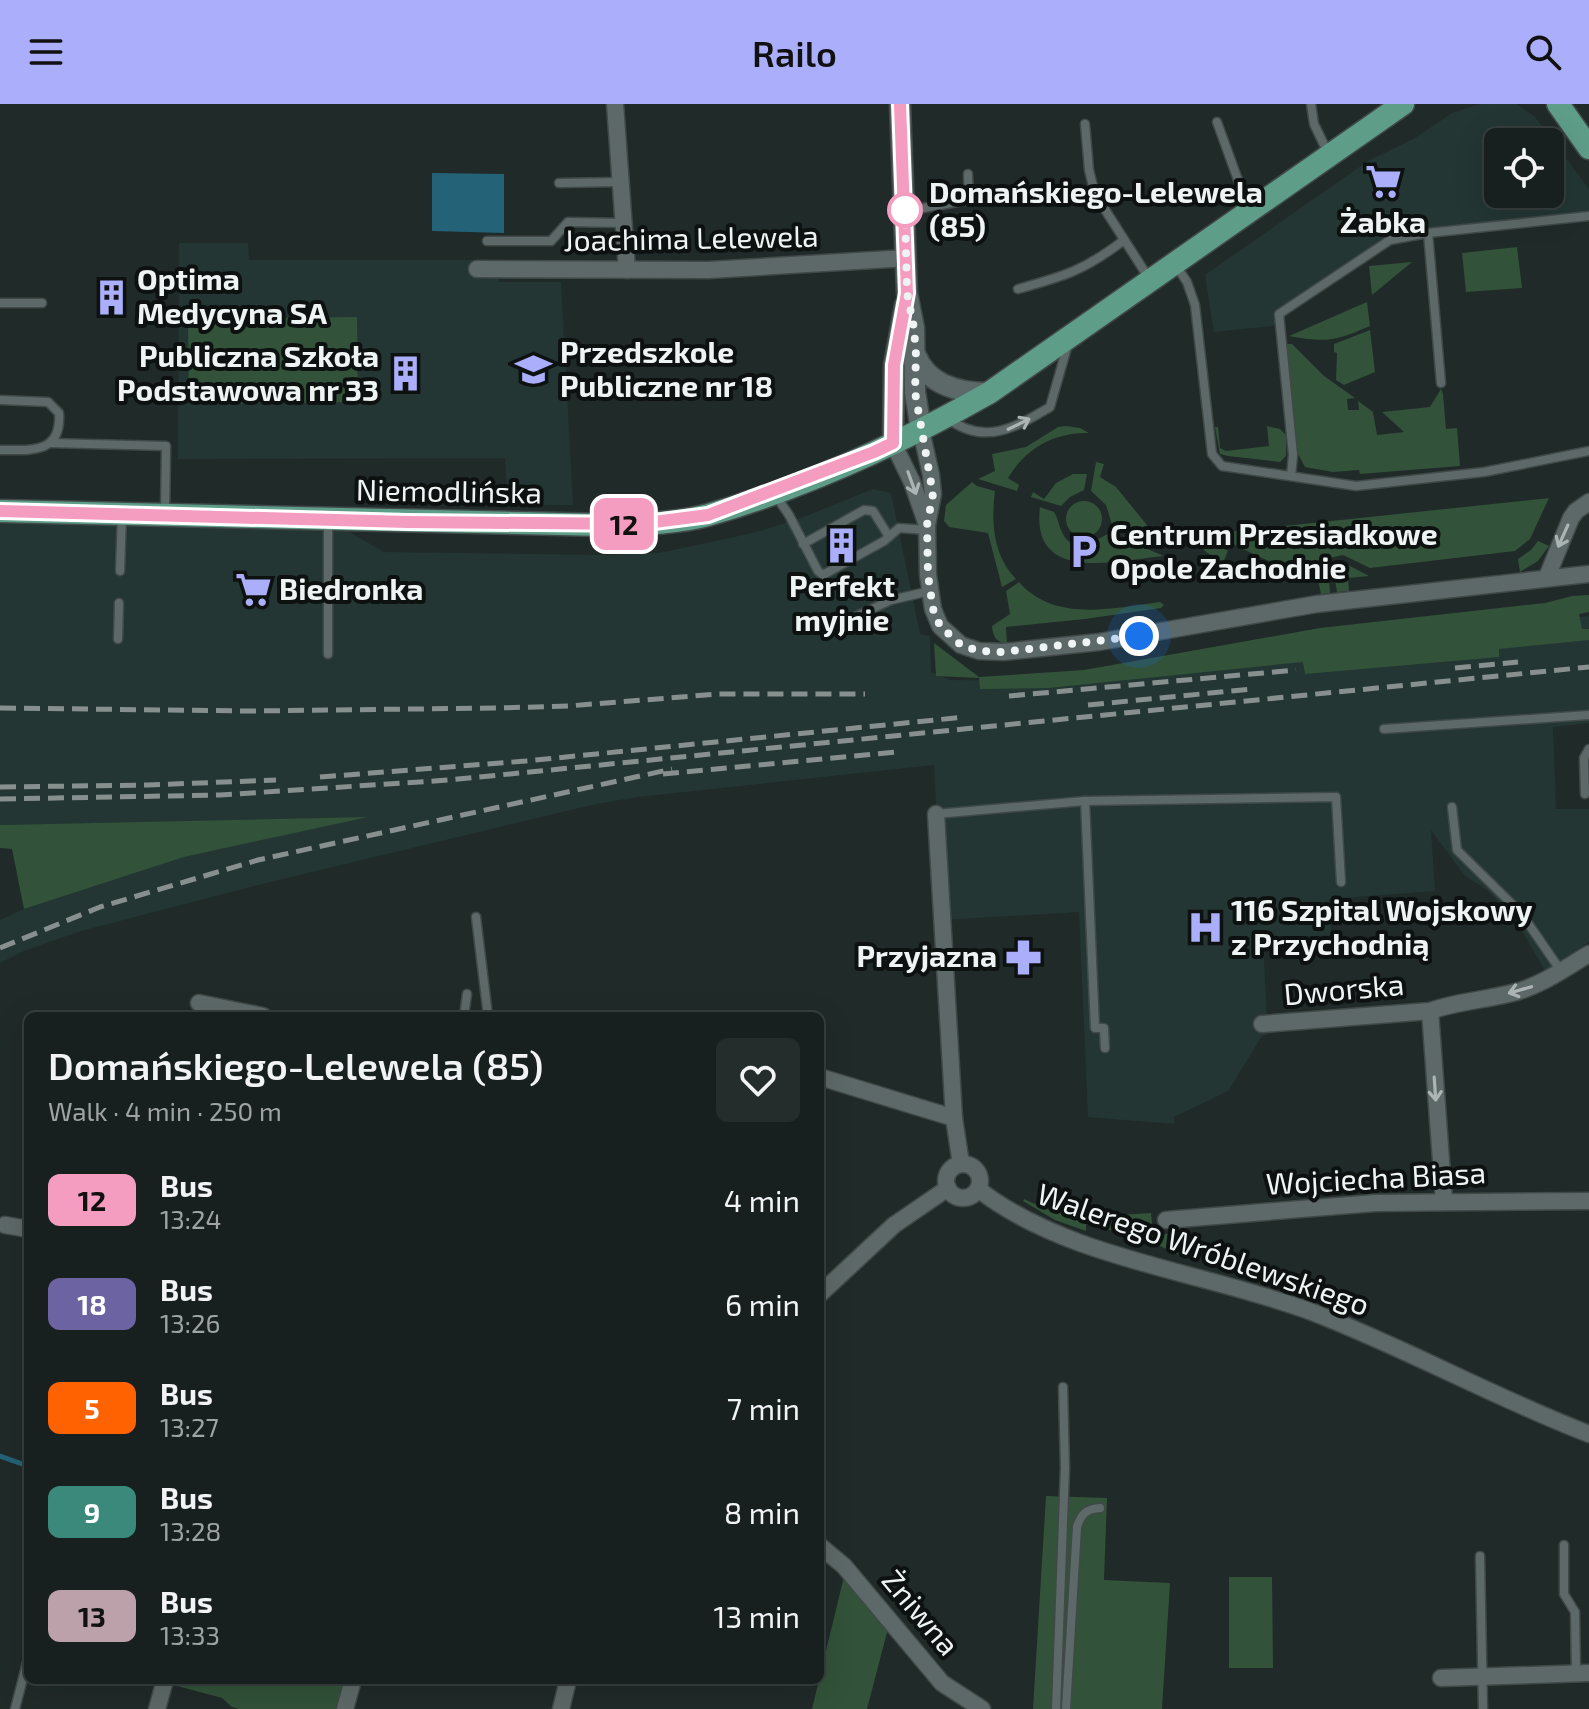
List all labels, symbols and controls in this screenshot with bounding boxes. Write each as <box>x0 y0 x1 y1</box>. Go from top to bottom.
icon: menu <box>24 30 68 74</box>
icon: search <box>1521 30 1565 74</box>
text: Railo <box>752 31 837 74</box>
map controls <box>1484 128 1564 208</box>
button: locate <box>1484 128 1564 208</box>
supermarket icon: Żabka <box>1364 163 1402 201</box>
place label: Domańskiego-Lelewela (85) <box>929 173 1263 243</box>
marker: Domańskiego-Lelewela (85) <box>888 193 922 227</box>
place label: Żabka <box>1340 203 1426 239</box>
street label: Joachima Lelewela <box>563 217 819 257</box>
place label: Optima Medycyna SA <box>137 260 327 331</box>
building icon: Optima Medycyna SA <box>92 278 130 316</box>
place label: Przedszkole Publiczne nr 18 <box>560 333 773 403</box>
place label: Publiczna Szkoła Podstawowa nr 33 <box>117 337 379 407</box>
school or university icon: Przedszkole Publiczne nr 18 <box>515 351 553 389</box>
building icon: Publiczna Szkoła Podstawowa nr 33 <box>386 355 424 393</box>
one-way arrow <box>1006 416 1030 431</box>
street label: Niemodlińska <box>356 470 542 510</box>
one-way arrow <box>905 470 920 495</box>
line badge: 12 <box>588 498 660 550</box>
text: 12 <box>610 507 638 541</box>
place label: Centrum Przesiadkowe Opole Zachodnie <box>1110 515 1438 585</box>
one-way arrow <box>1555 523 1570 547</box>
building icon: Perfekt myjnie <box>823 527 861 565</box>
parking icon: Centrum Przesiadkowe Opole Zachodnie <box>1065 533 1103 571</box>
place label: Perfekt myjnie <box>789 567 895 638</box>
place label: Biedronka <box>279 570 423 606</box>
supermarket icon: Biedronka <box>234 571 272 609</box>
your location <box>1119 616 1159 656</box>
place label: 116 Szpital Wojskowy z Przychodnią <box>1231 891 1533 962</box>
hospital icon: 116 Szpital Wojskowy z Przychodnią <box>1186 909 1224 947</box>
place label: Przyjazna <box>857 937 997 974</box>
pharmacy icon: Przyjazna <box>1004 938 1042 976</box>
street label: Dworska <box>1282 965 1405 1011</box>
one-way arrow <box>1508 983 1534 998</box>
button: heart <box>716 1038 800 1122</box>
text: Domańskiego-Lelewela (85) <box>48 1042 543 1088</box>
one-way arrow <box>1428 1075 1443 1102</box>
text: Walk · 4 min · 250 m <box>48 1095 282 1126</box>
street label: Wojciecha Biasa <box>1265 1153 1487 1201</box>
text: Bus <box>160 1167 213 1203</box>
street label: Walerego Wróblewskiego <box>1033 1174 1374 1322</box>
text: 4 min <box>724 1182 800 1218</box>
text: 12 <box>78 1183 106 1217</box>
text: 13:24 <box>160 1203 222 1234</box>
text: Bus <box>160 1271 213 1307</box>
text: 6 min <box>725 1286 800 1322</box>
text: 18 <box>77 1287 107 1321</box>
text: 13:26 <box>160 1307 220 1338</box>
text: Bus <box>160 1375 213 1411</box>
text: 7 min <box>727 1390 800 1426</box>
text: 5 <box>84 1391 100 1425</box>
text: 13:27 <box>160 1411 219 1442</box>
text: Bus <box>160 1479 213 1515</box>
text: 8 min <box>724 1494 800 1530</box>
text: 9 <box>84 1495 100 1529</box>
text: 13:28 <box>160 1515 221 1546</box>
street label: Żniwna <box>875 1562 968 1662</box>
text: Bus <box>160 1583 213 1619</box>
text: 13 min <box>714 1598 800 1634</box>
text: 13 <box>78 1599 106 1633</box>
text: 13:33 <box>160 1619 220 1650</box>

